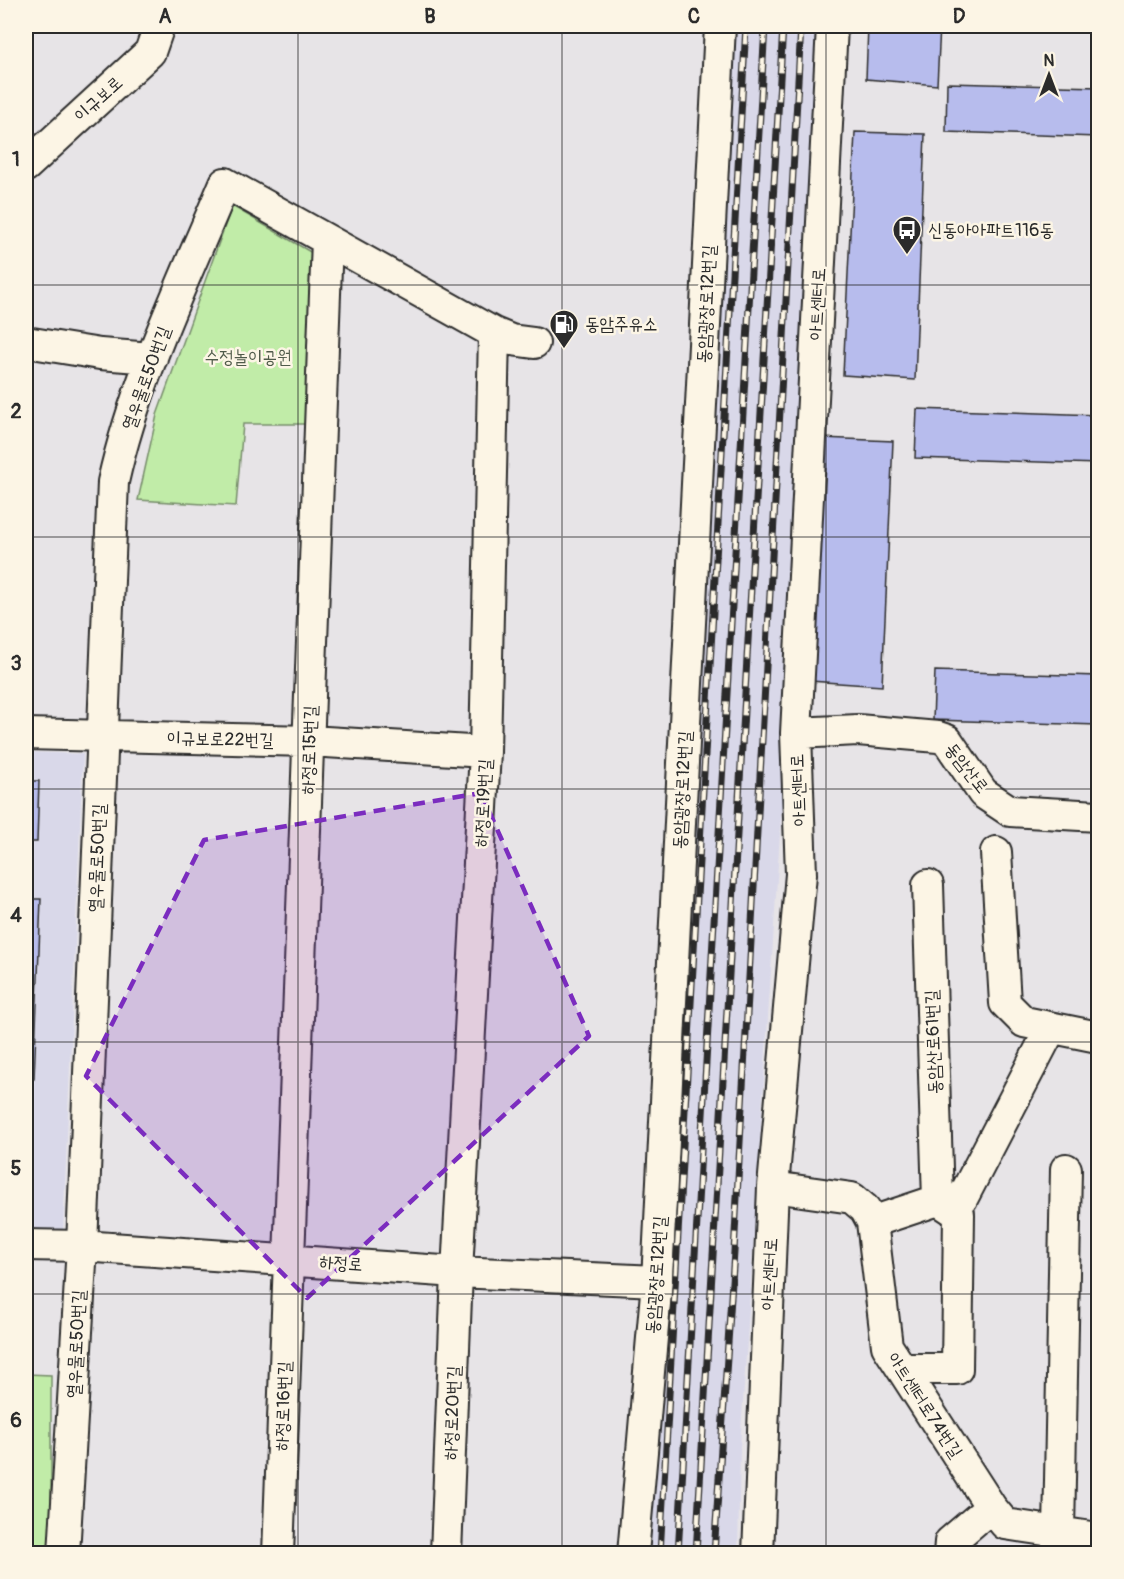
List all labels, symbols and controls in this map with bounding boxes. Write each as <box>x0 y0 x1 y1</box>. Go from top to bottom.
text: A <box>159 4 172 29</box>
text: B <box>424 4 436 29</box>
text: C <box>688 4 700 29</box>
text: D <box>953 4 966 29</box>
north arrow <box>1019 45 1079 105</box>
text: N <box>1044 51 1055 71</box>
street label: 이규보로 <box>69 71 128 127</box>
text: 1 <box>12 147 20 172</box>
bus stop icon: 신동아아파트116동 <box>891 214 923 256</box>
place label: 신동아아파트116동 <box>928 219 1054 242</box>
street label: 동암광장로12번길 <box>692 244 721 364</box>
street label: 아트센터로 <box>804 267 831 341</box>
fuel station icon: 동암주유소 <box>548 308 580 350</box>
place label: 동암주유소 <box>585 313 657 336</box>
street label: 열우물로50번길 <box>117 323 176 433</box>
park label: 수정놀이공원 <box>205 346 291 369</box>
text: 2 <box>10 399 22 424</box>
text: 3 <box>10 651 22 676</box>
street label: 하정로15번길 <box>296 705 323 795</box>
street label: 이규보로22번길 <box>166 727 274 752</box>
street label: 동암광장로12번길 <box>668 730 697 850</box>
street label: 동암산로 <box>940 738 994 798</box>
street label: 아트센터로 <box>786 753 811 827</box>
street label: 하정로19번길 <box>470 758 497 848</box>
street label: 열우물로50번길 <box>84 803 111 913</box>
text: 4 <box>10 903 22 928</box>
street label: 동암산로61번길 <box>920 989 947 1095</box>
text: 5 <box>11 1156 22 1181</box>
street label: 동암광장로12번길 <box>641 1215 672 1335</box>
street label: 아트센터로 <box>756 1237 783 1311</box>
street label: 하정로 <box>318 1251 363 1276</box>
street label: 열우물로50번길 <box>62 1289 91 1399</box>
street label: 아트센터로74번길 <box>882 1348 968 1463</box>
street label: 하정로16번길 <box>270 1360 297 1451</box>
street label: 하정로20번길 <box>439 1365 466 1461</box>
text: 6 <box>10 1408 22 1433</box>

